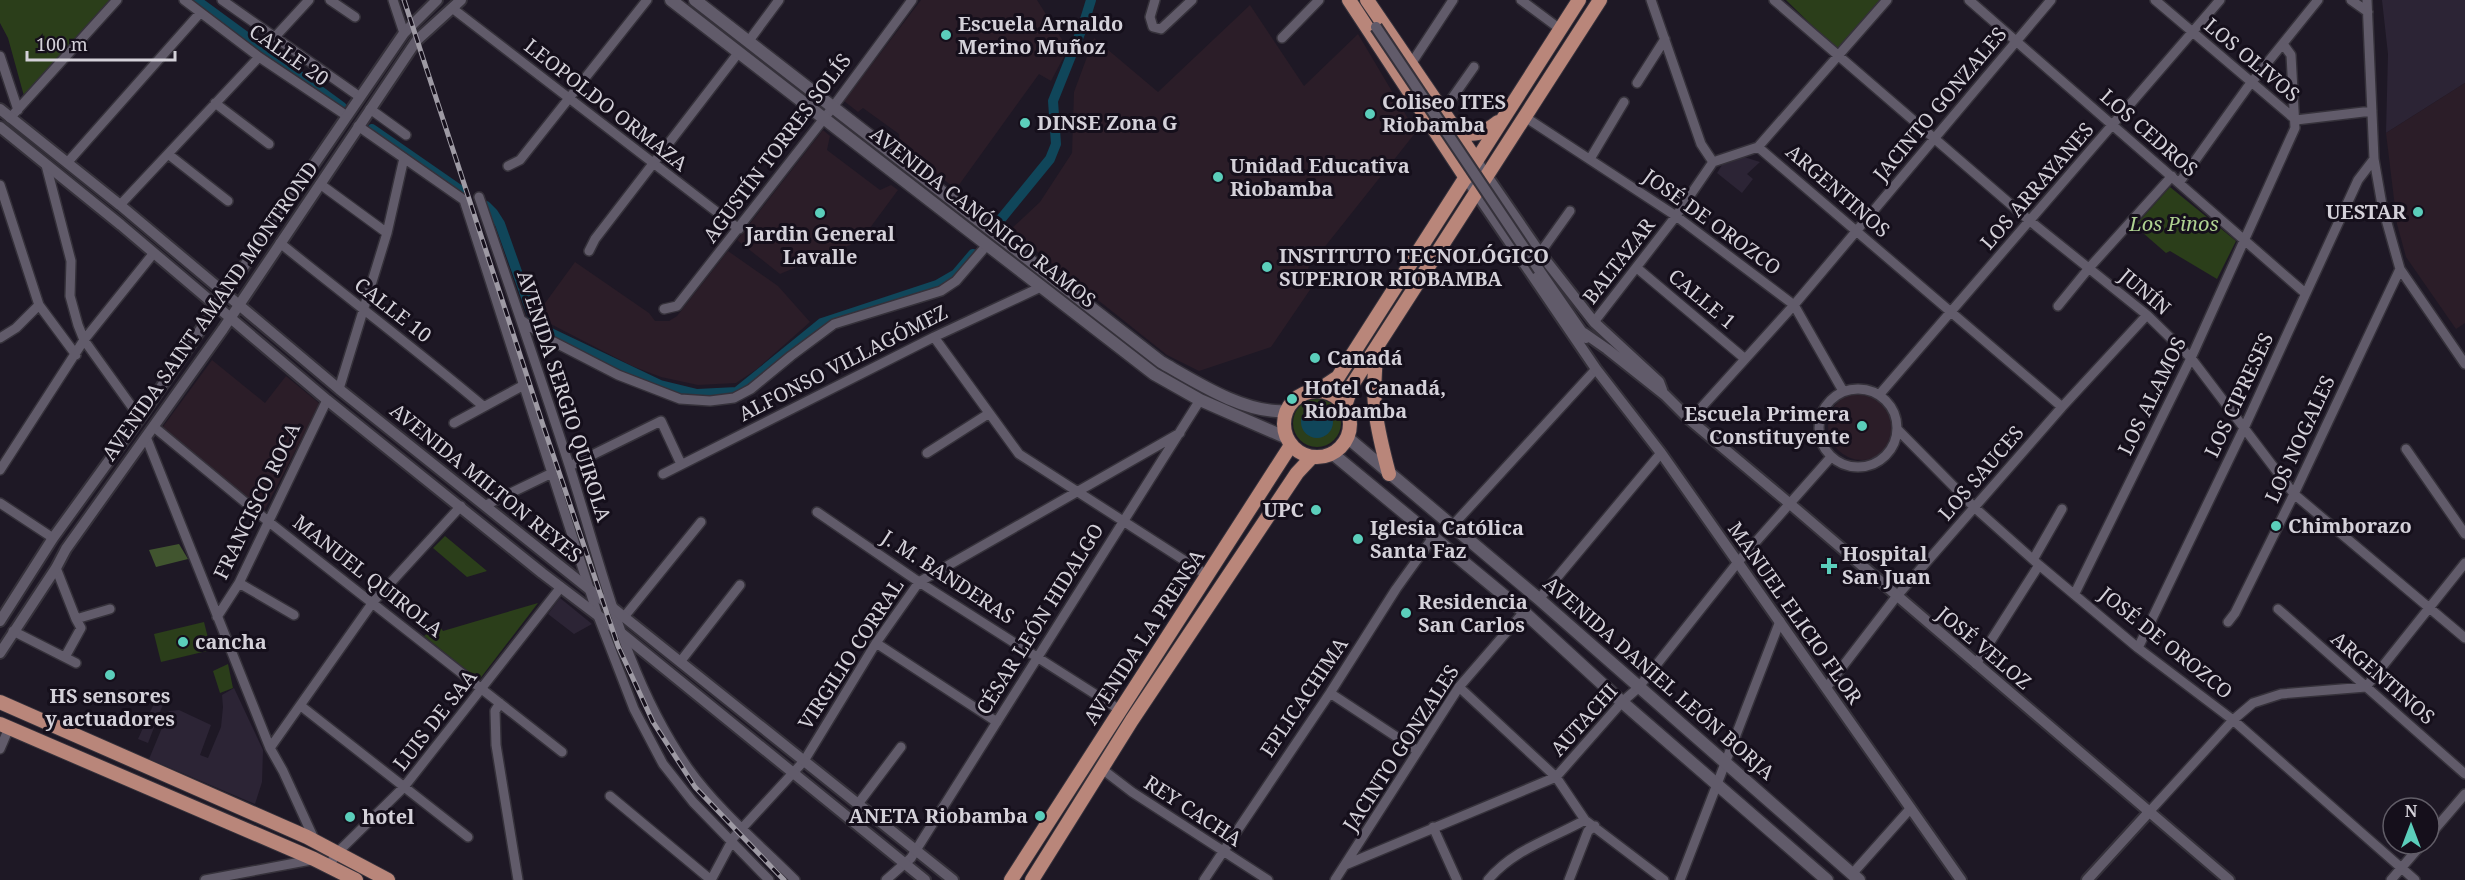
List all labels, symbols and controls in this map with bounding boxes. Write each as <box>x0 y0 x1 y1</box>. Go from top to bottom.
place label: Escuela Arnaldo Merino Muñoz <box>958 10 1123 60</box>
street label: LOS OLIVOS <box>2199 12 2306 108</box>
street label: CALLE 20 <box>244 17 334 92</box>
street label: JACINTO GONZALES <box>1866 21 2012 187</box>
scale bar <box>27 24 176 62</box>
marker: Escuela Arnaldo Merino Muñoz <box>939 28 953 42</box>
text: 100 m <box>36 32 88 56</box>
street label: LEOPOLDO ORMAZA <box>519 32 694 178</box>
street label: AGUSTÍN TORRES SOLÍS <box>696 47 857 248</box>
street label: LOS CEDROS <box>2095 83 2204 183</box>
place label: Coliseo ITES Riobamba <box>1382 88 1506 138</box>
marker: Coliseo ITES Riobamba <box>1363 107 1377 121</box>
place label: DINSE Zona G <box>1037 109 1178 136</box>
marker: DINSE Zona G <box>1018 116 1032 130</box>
street label: LOS ARRAYANES <box>1974 116 2099 255</box>
street label: AVENIDA CANÓNIGO RAMOS <box>865 120 1102 313</box>
street label: ARGENTINOS <box>1781 138 1896 243</box>
place label: Unidad Educativa Riobamba <box>1230 152 1410 202</box>
street label: AVENIDA SAINT AMAND MONTROND <box>95 156 324 466</box>
street label: JOSÉ DE OROZCO <box>1637 162 1787 281</box>
marker: Unidad Educativa Riobamba <box>1211 170 1225 184</box>
place label: UESTAR <box>2326 198 2407 225</box>
marker: UESTAR <box>2411 205 2425 219</box>
marker: Jardin General Lavalle <box>813 206 827 220</box>
park label: Los Pinos <box>2128 210 2219 237</box>
street label: BALTAZAR <box>1577 211 1661 309</box>
place label: Jardin General Lavalle <box>744 220 895 270</box>
place label: INSTITUTO TECNOLÓGICO SUPERIOR RIOBAMBA <box>1279 242 1549 292</box>
marker: INSTITUTO TECNOLÓGICO SUPERIOR RIOBAMBA <box>1260 260 1274 274</box>
street label: JUNÍN <box>2113 262 2177 321</box>
street label: CALLE 1 <box>1663 263 1742 335</box>
street label: AVENIDA SERGIO QUIROLA <box>511 267 618 526</box>
street label: CALLE 10 <box>349 271 438 348</box>
street label: ALFONSO VILLAGÓMEZ <box>734 298 952 427</box>
street label: LOS CIPRESES <box>2198 328 2279 462</box>
street label: LOS ALAMOS <box>2111 332 2192 459</box>
place label: Canadá <box>1327 344 1403 371</box>
marker: Canadá <box>1308 351 1322 365</box>
street label: LOS NOGALES <box>2258 371 2341 507</box>
place label: Hotel Canadá, Riobamba <box>1304 374 1446 424</box>
marker: Hotel Canadá, Riobamba <box>1285 392 1299 406</box>
street label: AVENIDA MILTON REYES <box>385 397 588 569</box>
place label: Escuela Primera Constituyente <box>1684 400 1850 450</box>
street label: FRANCISCO ROCA <box>207 417 307 584</box>
marker: Escuela Primera Constituyente <box>1855 419 1869 433</box>
street label: LOS SAUCES <box>1932 419 2029 526</box>
place label: UPC <box>1263 496 1304 523</box>
marker: UPC <box>1309 503 1323 517</box>
street label: MANUEL QUIROLA <box>288 509 450 643</box>
place label: Chimborazo <box>2288 512 2412 539</box>
place label: Iglesia Católica Santa Faz <box>1370 514 1524 564</box>
street label: MANUEL ELICIO FLOR <box>1722 516 1869 710</box>
street label: CÉSAR LEÓN HIDALGO <box>970 518 1110 720</box>
marker: Chimborazo <box>2269 519 2283 533</box>
street label: J. M. BANDERAS <box>876 523 1020 630</box>
marker: Iglesia Católica Santa Faz <box>1351 532 1365 546</box>
place label: Hospital San Juan <box>1842 540 1931 590</box>
street label: AVENIDA LA PRENSA <box>1077 543 1211 730</box>
marker: Hospital San Juan <box>1820 557 1838 575</box>
street label: AVENIDA DANIEL LEÓN BORJA <box>1538 570 1781 786</box>
street label: VIRGILIO CORRAL <box>792 573 910 734</box>
street label: JOSÉ DE OROZCO <box>2093 580 2239 705</box>
place label: Residencia San Carlos <box>1418 588 1528 638</box>
street label: JOSÉ VELOZ <box>1931 599 2037 695</box>
marker: Residencia San Carlos <box>1399 606 1413 620</box>
street label: ARGENTINOS <box>2326 625 2441 730</box>
place label: cancha <box>195 628 267 655</box>
street label: EPLICACHIMA <box>1254 631 1354 762</box>
marker: cancha <box>176 635 190 649</box>
street label: JACINTO GONZALES <box>1336 659 1465 837</box>
street label: LUIS DE SAA <box>387 663 483 776</box>
marker: HS sensores y actuadores <box>103 668 117 682</box>
street label: AUTACHI <box>1544 678 1623 762</box>
place label: HS sensores y actuadores <box>45 682 175 732</box>
street label: REY CACHA <box>1139 769 1248 853</box>
north arrow <box>2381 796 2441 856</box>
text: N <box>2405 800 2418 822</box>
place label: ANETA Riobamba <box>849 802 1028 829</box>
place label: hotel <box>362 803 414 830</box>
marker: ANETA Riobamba <box>1033 809 1047 823</box>
marker: hotel <box>343 810 357 824</box>

